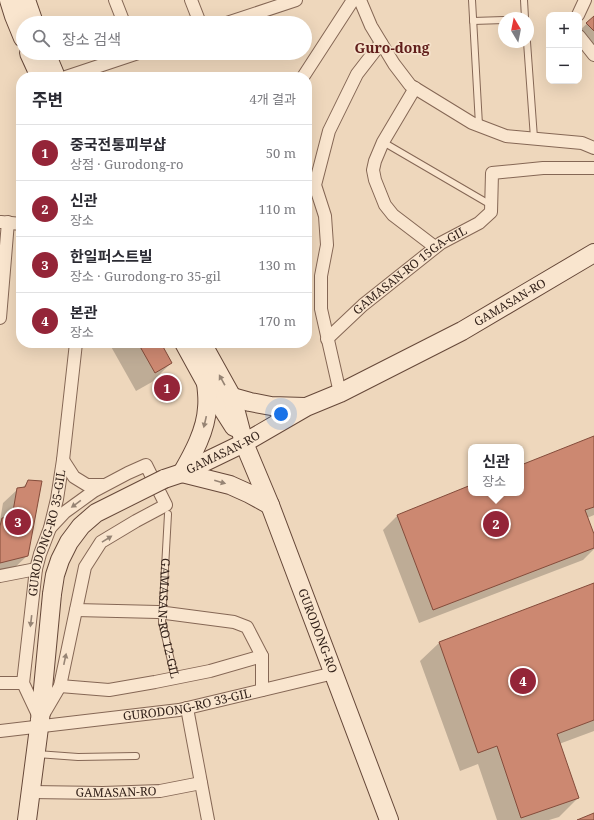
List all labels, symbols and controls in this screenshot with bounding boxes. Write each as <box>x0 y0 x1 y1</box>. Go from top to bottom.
north arrow <box>498 12 534 48</box>
map controls <box>546 12 582 84</box>
button: + <box>546 12 582 48</box>
search box <box>16 16 312 60</box>
icon: search <box>30 27 52 49</box>
text: 장소 검색 <box>62 29 121 49</box>
district label: Guro-dong <box>354 38 430 57</box>
button: − <box>546 48 582 84</box>
text: 주변 <box>32 88 63 111</box>
text: 4개 결과 <box>249 90 296 108</box>
text: 중국전통피부샵 <box>70 134 167 154</box>
text: 1 <box>41 144 49 162</box>
text: 50 m <box>266 144 296 162</box>
text: 상점 · Gurodong-ro <box>70 155 184 173</box>
text: 신관 <box>70 190 98 210</box>
text: 2 <box>41 200 49 218</box>
text: 110 m <box>259 200 296 218</box>
text: 장소 <box>70 211 94 229</box>
street label: GAMASAN-RO 15GA-GIL <box>349 222 470 318</box>
text: 한일퍼스트빌 <box>70 246 153 266</box>
text: 3 <box>41 256 49 274</box>
text: 130 m <box>259 256 296 274</box>
text: 장소 · Gurodong-ro 35-gil <box>70 267 221 285</box>
street label: GAMASAN-RO <box>471 274 549 330</box>
text: 본관 <box>70 302 98 322</box>
text: 4 <box>41 312 49 330</box>
text: 170 m <box>259 312 296 330</box>
text: 장소 <box>70 323 94 341</box>
pin: 1 <box>154 373 180 403</box>
one-way arrow <box>219 374 226 386</box>
your location <box>271 404 291 424</box>
one-way arrow <box>201 415 207 428</box>
street label: GAMASAN-RO <box>183 426 263 478</box>
popup <box>468 444 524 496</box>
text: 신관 <box>482 451 510 471</box>
street label: GURODONG-RO 35-GIL <box>24 468 69 597</box>
text: 장소 <box>482 472 506 490</box>
one-way arrow <box>214 480 226 486</box>
one-way arrow <box>71 500 81 508</box>
pin: 3 <box>5 507 31 537</box>
pin: 2 <box>483 509 509 539</box>
one-way arrow <box>101 535 113 542</box>
street label: GAMASAN-RO 12-GIL <box>154 558 184 680</box>
street label: GURODONG-RO <box>294 586 342 676</box>
one-way arrow <box>27 615 34 627</box>
one-way arrow <box>63 652 69 665</box>
pin: 4 <box>510 666 536 696</box>
street label: GURODONG-RO 33-GIL <box>122 684 253 725</box>
street label: GAMASAN-RO <box>75 782 157 801</box>

